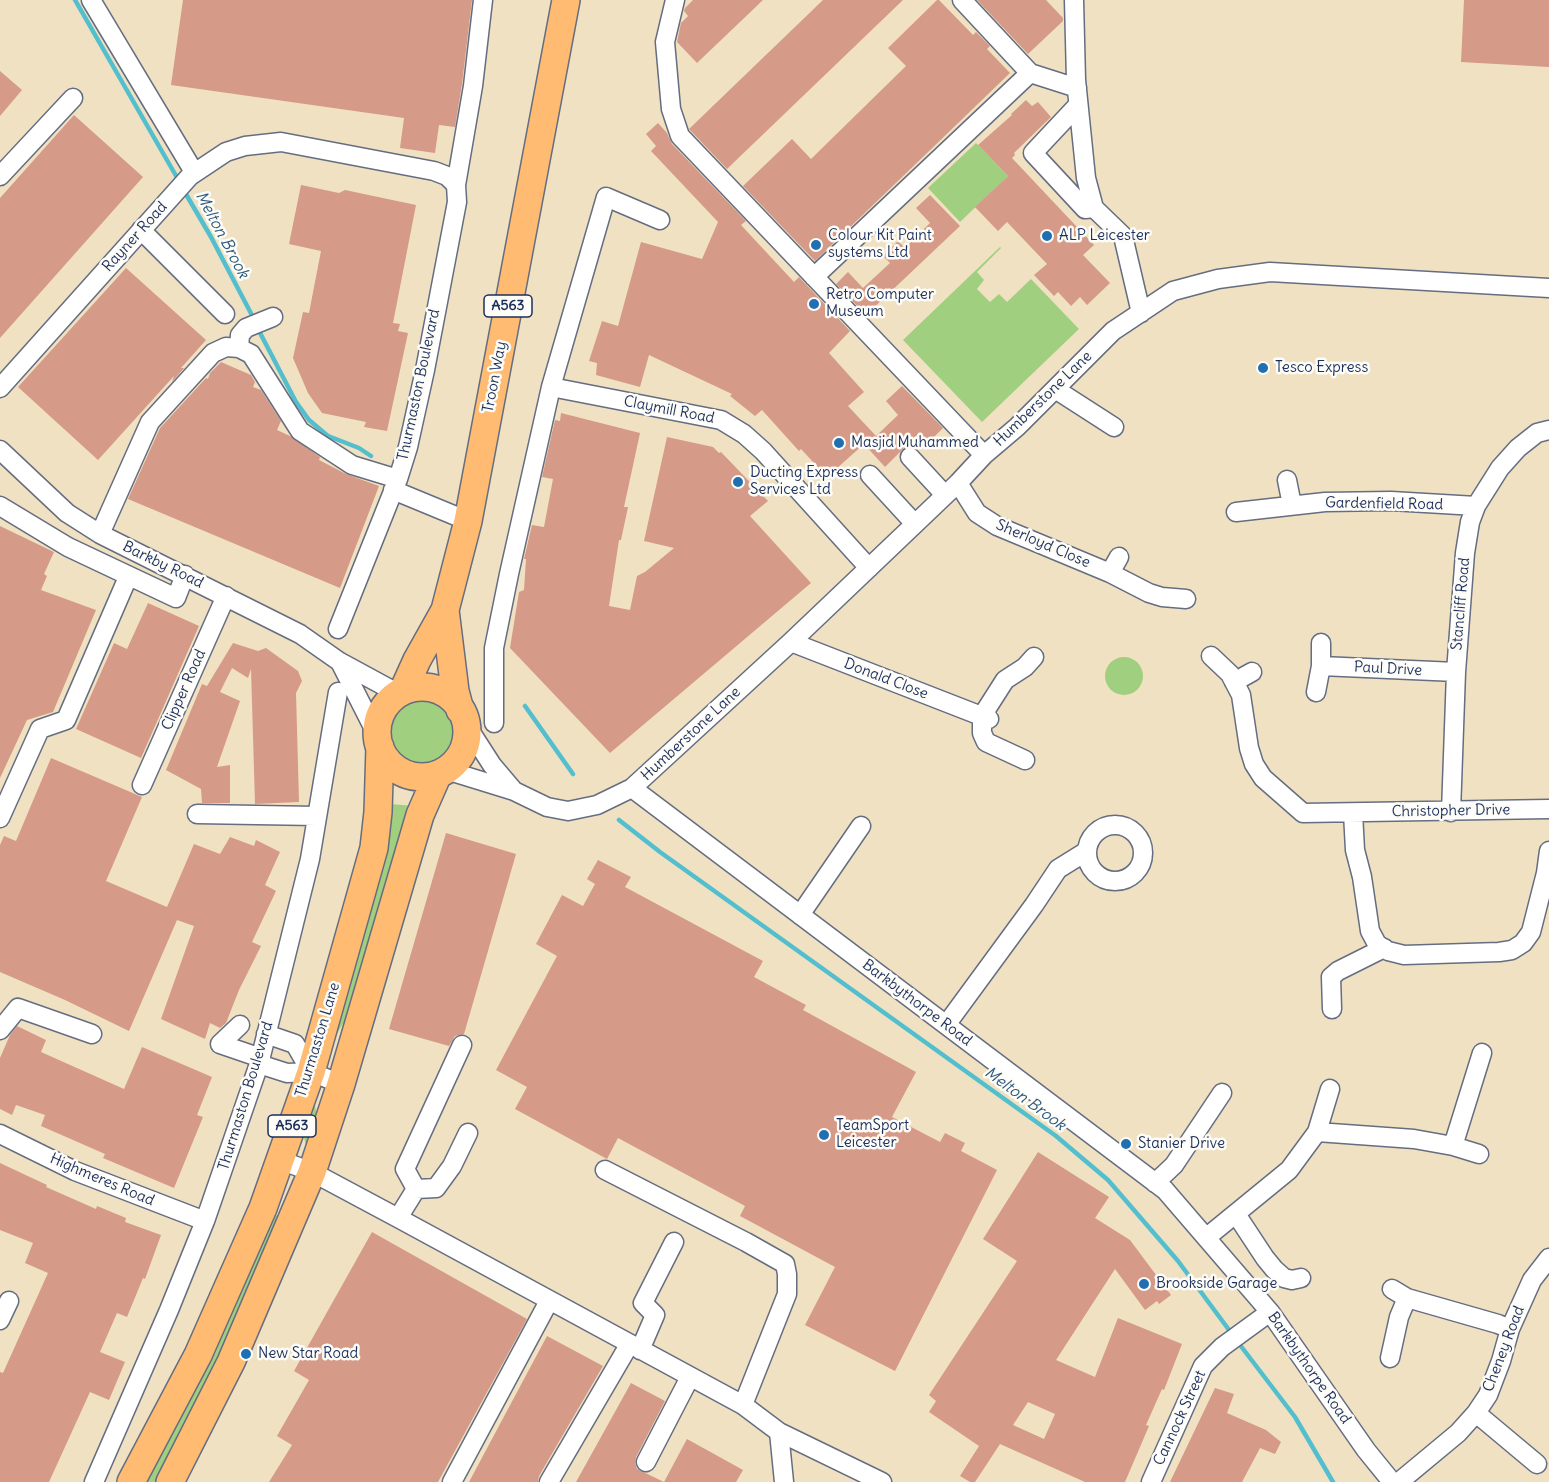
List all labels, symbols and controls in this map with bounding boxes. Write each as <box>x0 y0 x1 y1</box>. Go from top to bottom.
water label: Melton Brook <box>191 188 253 282</box>
street label: Rayner Road <box>99 198 171 276</box>
place label: Colour Kit Paint systems Ltd <box>828 227 932 262</box>
place label: ALP Leicester <box>1059 227 1150 245</box>
marker: ALP Leicester <box>1040 229 1054 243</box>
marker: Colour Kit Paint systems Ltd <box>809 238 823 252</box>
place label: Retro Computer Museum <box>826 286 934 321</box>
road number: A563 <box>484 295 532 317</box>
marker: Retro Computer Museum <box>807 297 821 311</box>
street label: Thurmaston Boulevard <box>394 308 444 462</box>
street label: Troon Way <box>479 340 511 414</box>
street label: Humberstone Lane <box>990 348 1096 450</box>
place label: Tesco Express <box>1275 359 1368 377</box>
marker: Tesco Express <box>1256 361 1270 375</box>
street label: Claymill Road <box>622 392 716 428</box>
place label: Masjid Muhammed <box>851 434 979 452</box>
marker: Masjid Muhammed <box>832 436 846 450</box>
place label: Ducting Express Services Ltd <box>750 464 858 499</box>
marker: Ducting Express Services Ltd <box>731 475 745 489</box>
street label: Gardenfield Road <box>1325 494 1443 514</box>
street label: Sherloyd Close <box>993 516 1093 572</box>
street label: Barkby Road <box>120 538 206 592</box>
street label: Stancliff Road <box>1448 557 1474 651</box>
street label: Clipper Road <box>158 647 210 733</box>
street label: Donald Close <box>841 655 931 703</box>
street label: Paul Drive <box>1353 658 1423 680</box>
street label: Humberstone Lane <box>638 683 744 785</box>
street label: Christopher Drive <box>1391 801 1511 821</box>
street label: Barkbythorpe Road <box>859 956 975 1050</box>
street label: Thurmaston Lane <box>292 980 344 1100</box>
street label: Thurmaston Boulevard <box>215 1019 277 1173</box>
water label: Melton Brook <box>981 1063 1069 1135</box>
road number: A563 <box>268 1115 316 1137</box>
place label: TeamSport Leicester <box>836 1117 909 1152</box>
marker: TeamSport Leicester <box>817 1128 831 1142</box>
place label: Stanier Drive <box>1138 1135 1225 1153</box>
marker: Stanier Drive <box>1119 1137 1133 1151</box>
street label: Highmeres Road <box>47 1150 157 1210</box>
place label: Brookside Garage <box>1156 1275 1277 1293</box>
marker: Brookside Garage <box>1137 1277 1151 1291</box>
street label: Cheney Road <box>1479 1303 1529 1395</box>
street label: Barkbythorpe Road <box>1264 1309 1354 1427</box>
place label: New Star Road <box>258 1345 358 1363</box>
marker: New Star Road <box>239 1347 253 1361</box>
street label: Cannock Street <box>1150 1368 1210 1468</box>

